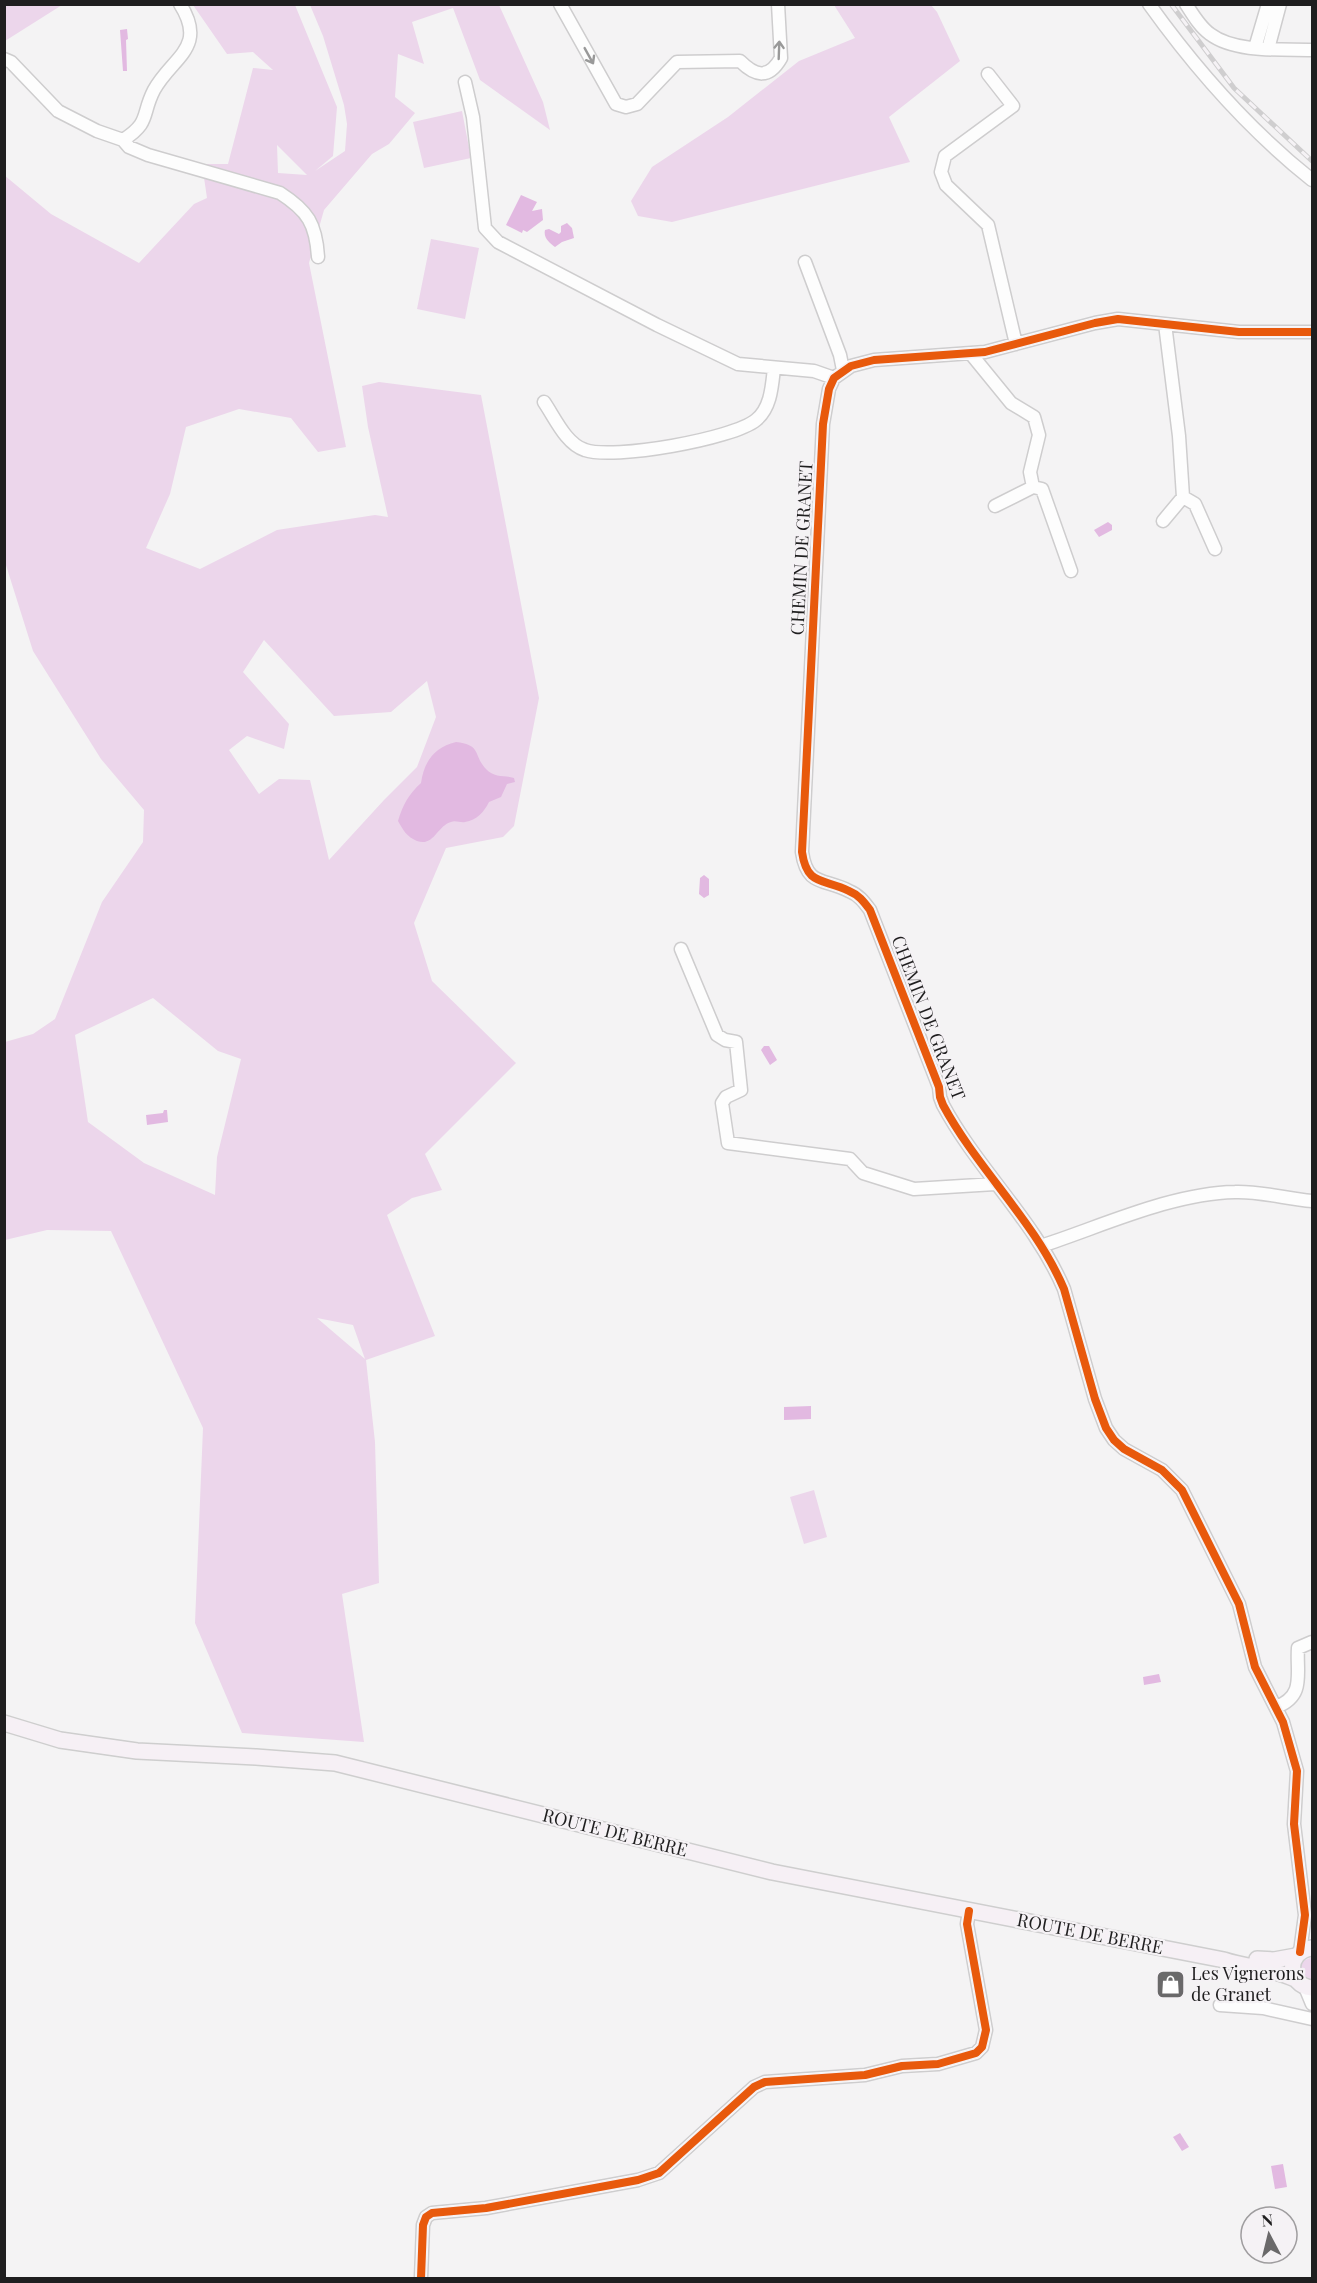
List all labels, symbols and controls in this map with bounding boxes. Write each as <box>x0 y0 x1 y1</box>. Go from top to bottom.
one-way arrow <box>774 41 785 61</box>
one-way arrow <box>583 47 595 64</box>
street label: CHEMIN DE GRANET <box>784 460 818 636</box>
street label: CHEMIN DE GRANET <box>886 932 971 1103</box>
street label: ROUTE DE BERRE <box>540 1802 690 1862</box>
street label: ROUTE DE BERRE <box>1015 1907 1165 1959</box>
place label: Les Vignerons de Granet <box>1191 1961 1304 2006</box>
shop icon: Les Vignerons de Granet <box>1154 1968 1186 2000</box>
north arrow <box>1239 2205 1299 2265</box>
text: N <box>1260 2208 1275 2231</box>

